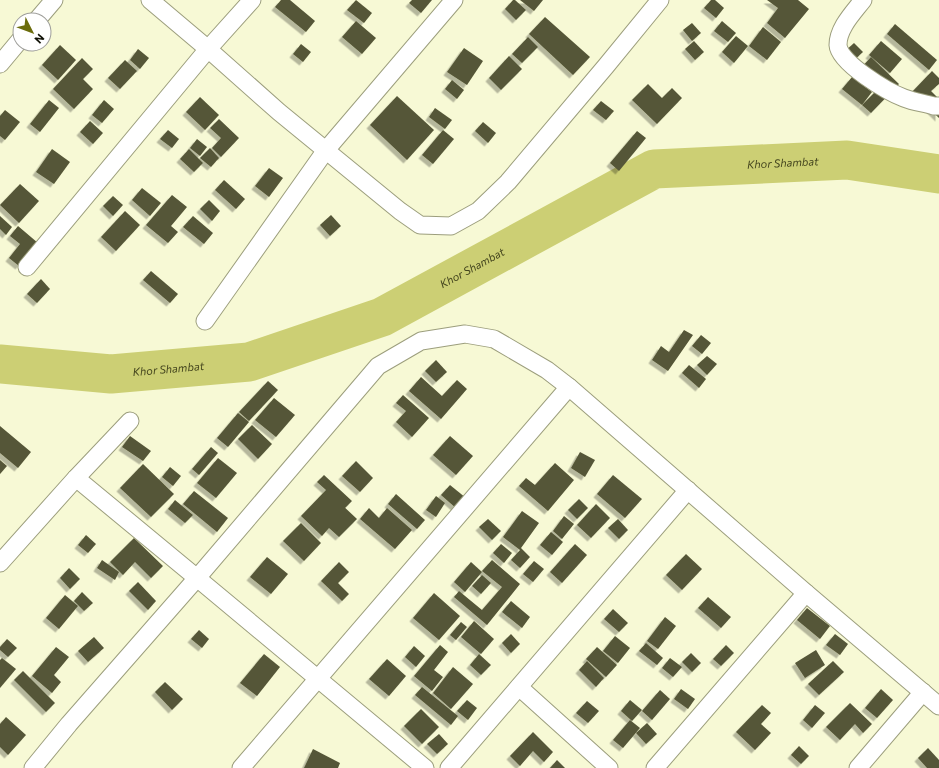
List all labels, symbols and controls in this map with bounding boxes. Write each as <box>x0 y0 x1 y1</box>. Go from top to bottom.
north arrow <box>12 12 52 52</box>
text: N <box>32 32 47 46</box>
water label: Khor Shambat <box>747 154 819 171</box>
water label: Khor Shambat <box>437 244 507 290</box>
water label: Khor Shambat <box>132 359 205 378</box>

